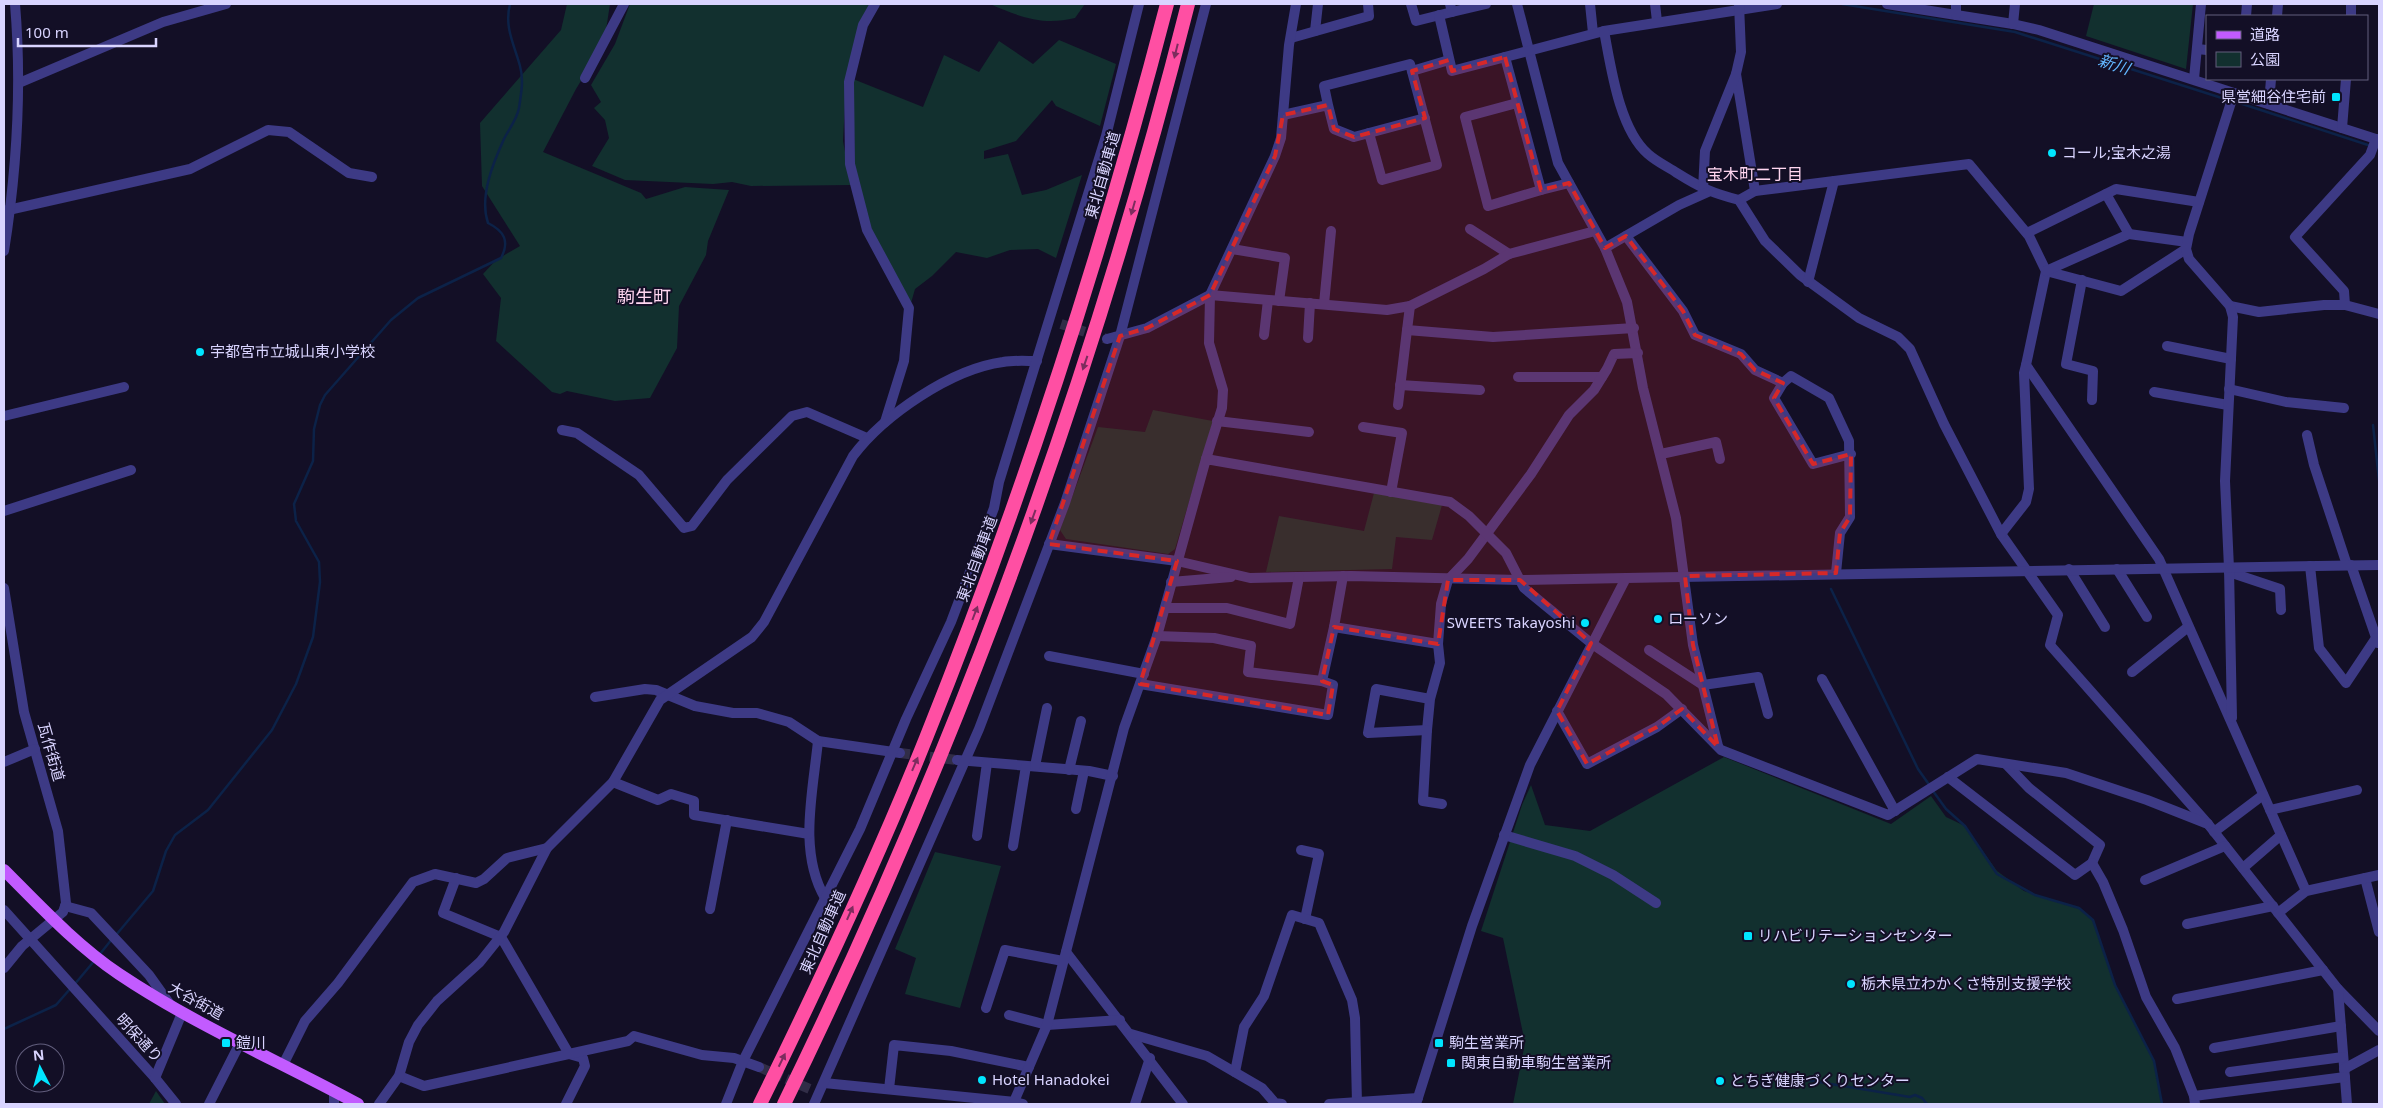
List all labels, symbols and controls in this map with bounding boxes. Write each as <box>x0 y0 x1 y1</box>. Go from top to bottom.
scale bar <box>18 15 155 47</box>
legend <box>2206 15 2368 80</box>
text: 100 m <box>25 22 69 42</box>
text: 道路 <box>2250 24 2280 44</box>
one-way arrow <box>1172 43 1180 59</box>
water label: 新川 <box>2095 49 2135 80</box>
text: 公園 <box>2250 49 2280 69</box>
place label: 県営細谷住宅前 <box>2221 86 2326 106</box>
marker: 県営細谷住宅前 <box>2330 91 2342 103</box>
street label: 東北自動車道 <box>1080 129 1124 221</box>
place label: コール;宝木之湯 <box>2062 142 2171 162</box>
marker: コール;宝木之湯 <box>2046 147 2058 159</box>
district label: 宝木町二丁目 <box>1707 163 1803 185</box>
one-way arrow <box>1128 200 1136 215</box>
district label: 駒生町 <box>617 284 671 308</box>
place label: 宇都宮市立城山東小学校 <box>210 341 375 361</box>
marker: 宇都宮市立城山東小学校 <box>194 346 206 358</box>
one-way arrow <box>1081 356 1089 371</box>
one-way arrow <box>1029 509 1036 524</box>
street label: 東北自動車道 <box>951 513 1001 604</box>
one-way arrow <box>971 605 979 620</box>
place label: ローソン <box>1668 608 1728 628</box>
place label: SWEETS Takayoshi <box>1447 612 1575 632</box>
marker: ローソン <box>1652 613 1664 625</box>
marker: SWEETS Takayoshi <box>1579 617 1591 629</box>
street label: 瓦作街道 <box>34 720 70 783</box>
one-way arrow <box>911 756 919 771</box>
street label: 東北自動車道 <box>795 886 850 977</box>
one-way arrow <box>847 906 855 920</box>
place label: リハビリテーションセンター <box>1758 925 1953 945</box>
marker: リハビリテーションセンター <box>1742 930 1754 942</box>
place label: 栃木県立わかくさ特別支援学校 <box>1861 973 2071 993</box>
street label: 大谷街道 <box>165 977 228 1023</box>
marker: 栃木県立わかくさ特別支援学校 <box>1845 978 1857 990</box>
street label: 明保通り <box>112 1009 168 1066</box>
place label: 鎧川 <box>236 1032 266 1052</box>
place label: 駒生営業所 <box>1449 1032 1524 1052</box>
marker: 鎧川 <box>220 1037 232 1049</box>
marker: 駒生営業所 <box>1433 1037 1445 1049</box>
north arrow <box>15 1043 65 1093</box>
text: N <box>32 1045 45 1065</box>
place label: 関東自動車駒生営業所 <box>1461 1052 1611 1072</box>
one-way arrow <box>778 1053 786 1067</box>
marker: 関東自動車駒生営業所 <box>1445 1057 1457 1069</box>
place label: Hotel Hanadokei <box>992 1069 1110 1089</box>
place label: とちぎ健康づくりセンター <box>1730 1070 1910 1090</box>
marker: Hotel Hanadokei <box>976 1074 988 1086</box>
marker: とちぎ健康づくりセンター <box>1714 1075 1726 1087</box>

